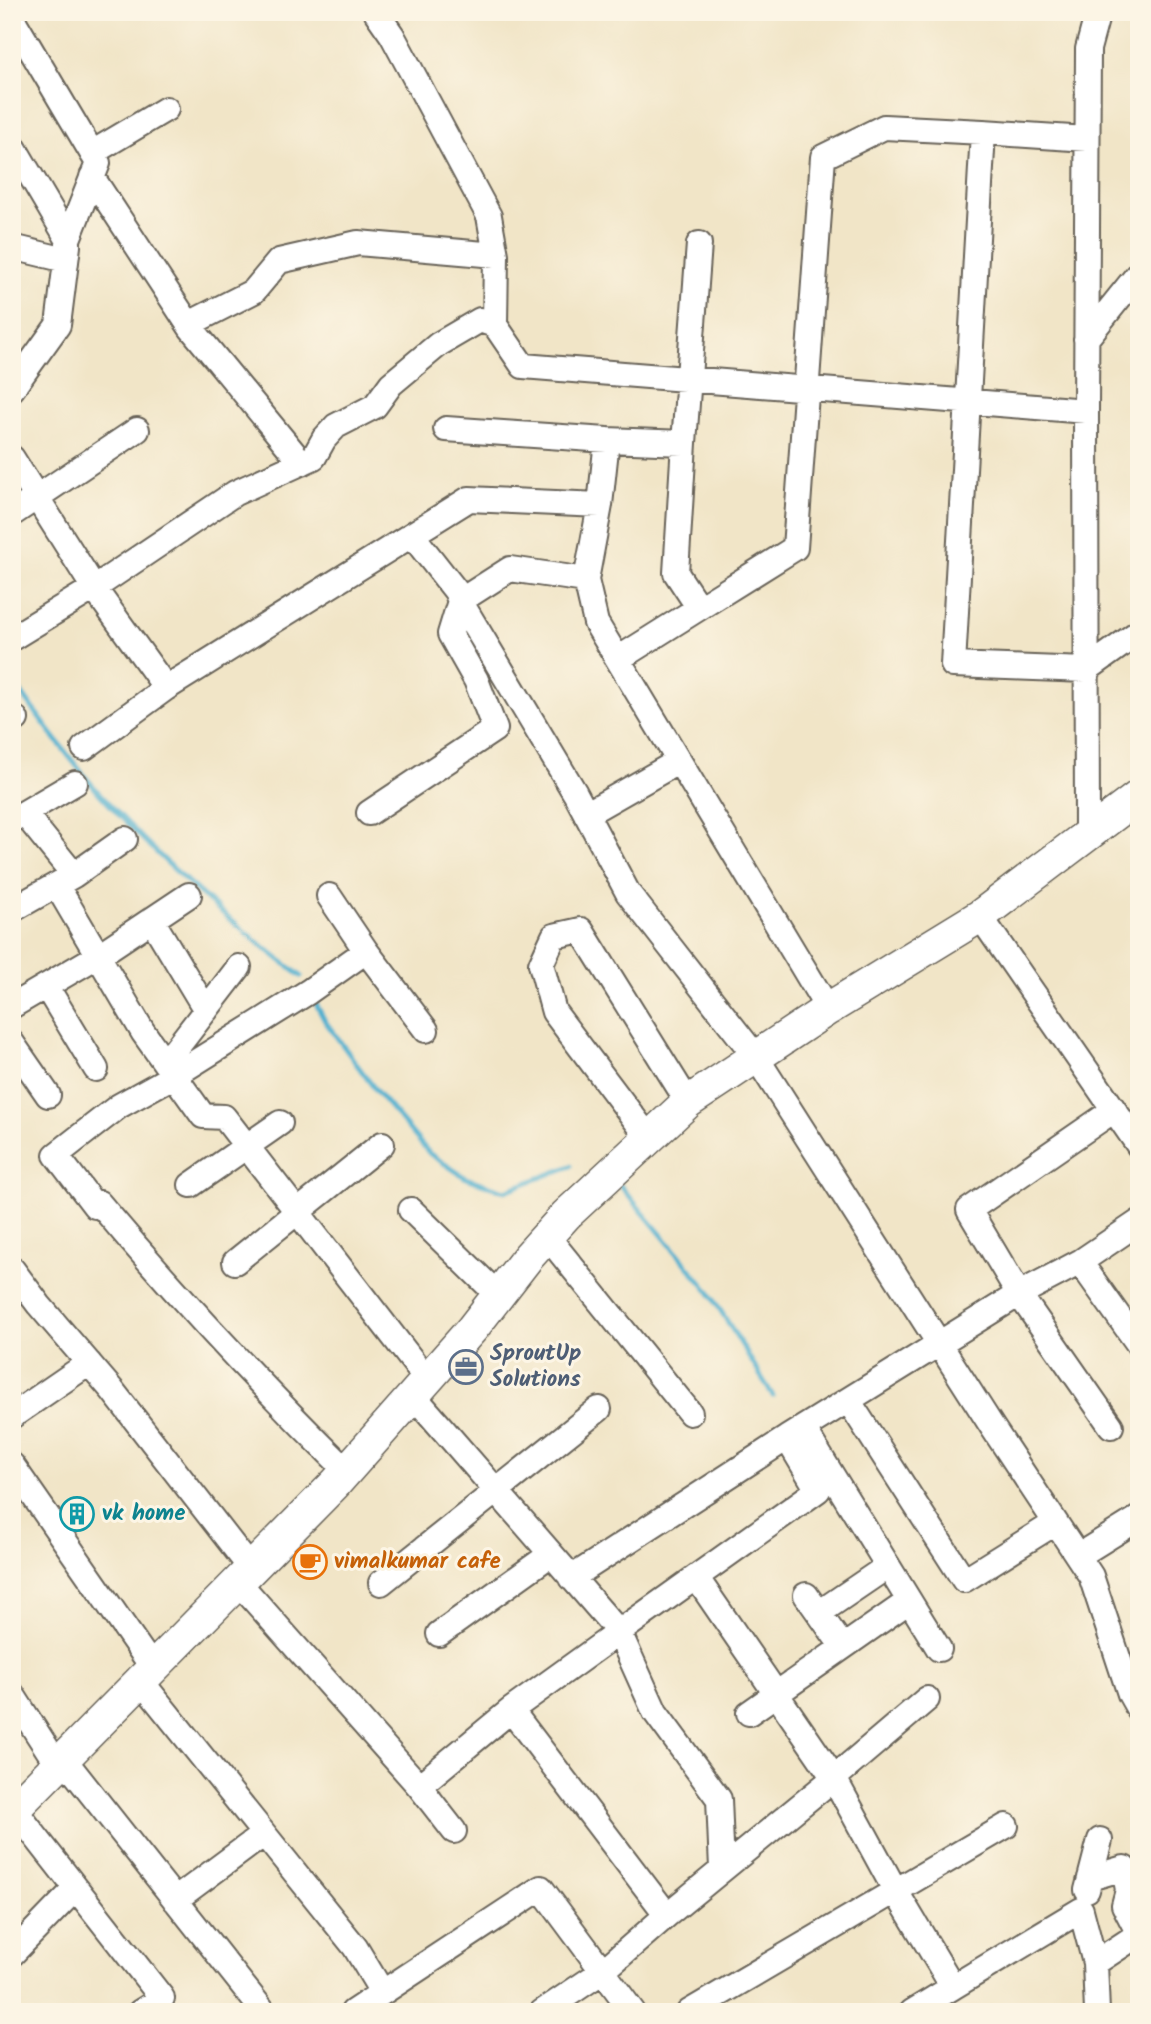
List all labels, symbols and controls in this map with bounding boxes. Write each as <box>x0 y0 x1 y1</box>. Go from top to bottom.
place label: SproutUp Solutions <box>490 1336 582 1398</box>
office icon: SproutUp Solutions <box>447 1348 485 1386</box>
building icon: vk home <box>58 1495 96 1533</box>
place label: vk home <box>102 1496 185 1532</box>
cafe icon: vimalkumar cafe <box>291 1543 329 1581</box>
place label: vimalkumar cafe <box>334 1544 501 1580</box>

